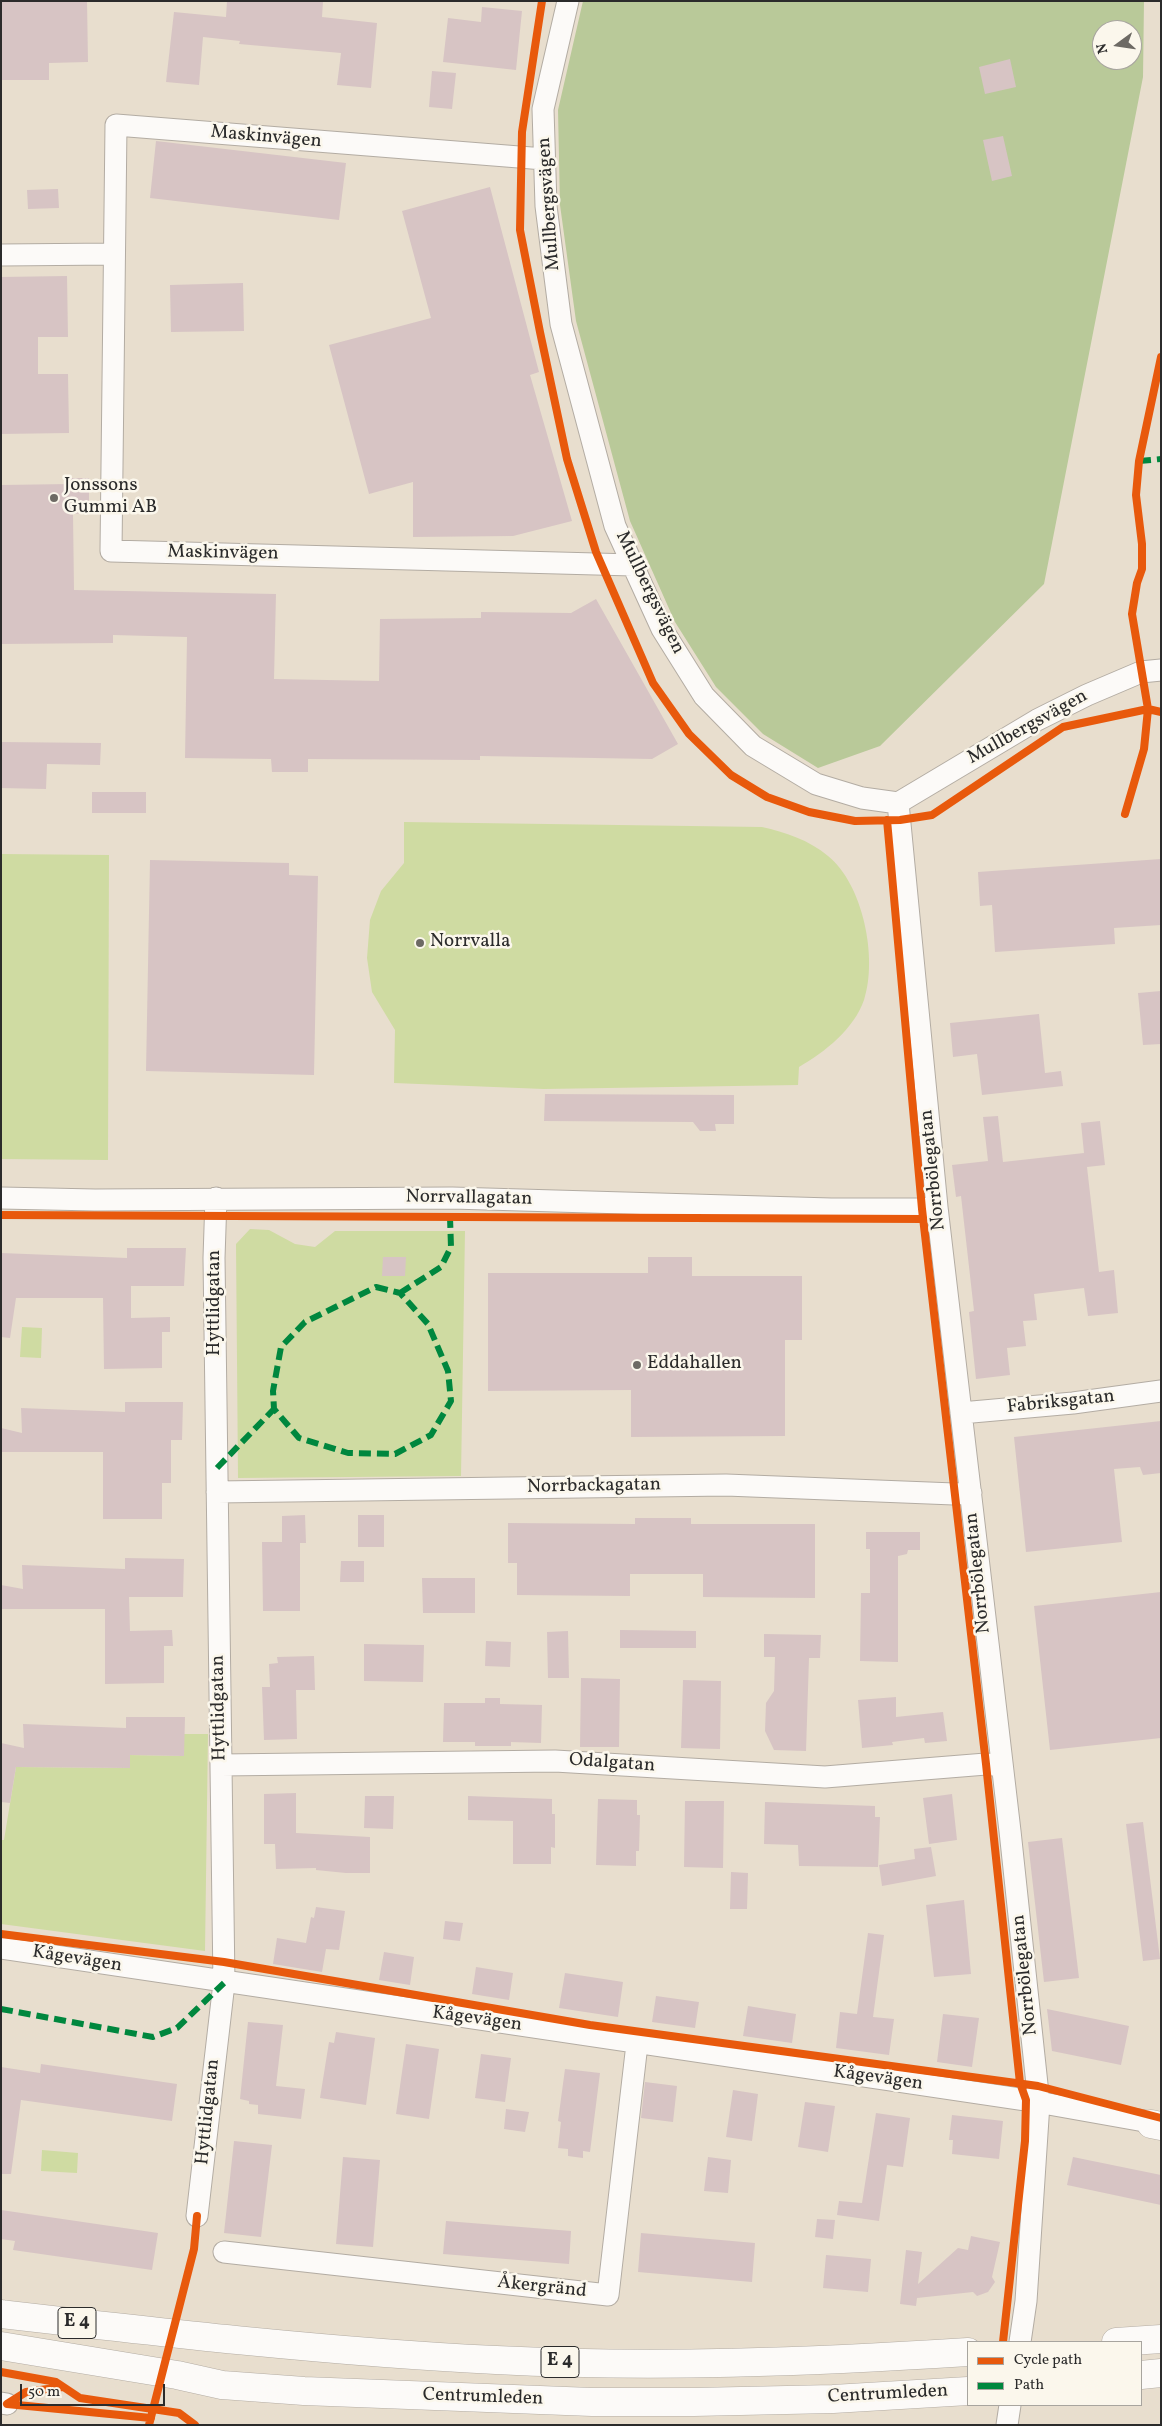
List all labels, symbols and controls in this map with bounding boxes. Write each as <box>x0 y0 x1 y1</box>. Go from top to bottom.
north arrow <box>1092 20 1142 70</box>
text: N <box>1092 41 1113 56</box>
street label: Maskinvägen <box>209 122 323 154</box>
street label: Mullbergsvägen <box>534 136 566 272</box>
place label: Jonssons Gummi AB <box>64 476 157 520</box>
marker: Jonssons Gummi AB <box>48 492 60 504</box>
street label: Mullbergsvägen <box>609 528 689 658</box>
street label: Maskinvägen <box>167 542 279 566</box>
street label: Mullbergsvägen <box>964 686 1092 770</box>
place label: Norrvalla <box>430 932 510 954</box>
marker: Norrvalla <box>414 937 426 949</box>
street label: Norrbölegatan <box>916 1108 952 1232</box>
street label: Norrvallagatan <box>405 1186 533 1212</box>
street label: Hyttlidgatan <box>205 1250 227 1356</box>
place label: Eddahallen <box>647 1354 742 1376</box>
marker: Eddahallen <box>631 1359 643 1371</box>
street label: Fabriksgatan <box>1006 1386 1116 1420</box>
street label: Norrbackagatan <box>527 1474 661 1500</box>
street label: Norrbölegatan <box>961 1511 997 1635</box>
street label: Hyttlidgatan <box>208 1655 232 1761</box>
street label: Odalgatan <box>568 1750 656 1778</box>
street label: Norrbölegatan <box>1008 1913 1044 2037</box>
street label: Kågevägen <box>31 1942 123 1978</box>
street label: Kågevägen <box>431 2002 523 2038</box>
street label: Hyttlidgatan <box>192 2058 226 2166</box>
street label: Kågevägen <box>832 2061 924 2097</box>
street label: Åkergränd <box>496 2272 588 2304</box>
road number: E 4 <box>58 2308 96 2338</box>
legend <box>967 2341 1142 2406</box>
road number: E 4 <box>541 2346 579 2378</box>
text: Cycle path <box>1014 2350 1082 2371</box>
scale bar <box>22 2374 168 2406</box>
text: Path <box>1014 2375 1044 2396</box>
street label: Centrumleden <box>827 2380 949 2410</box>
text: 50 m <box>28 2382 60 2403</box>
street label: Centrumleden <box>422 2385 544 2411</box>

